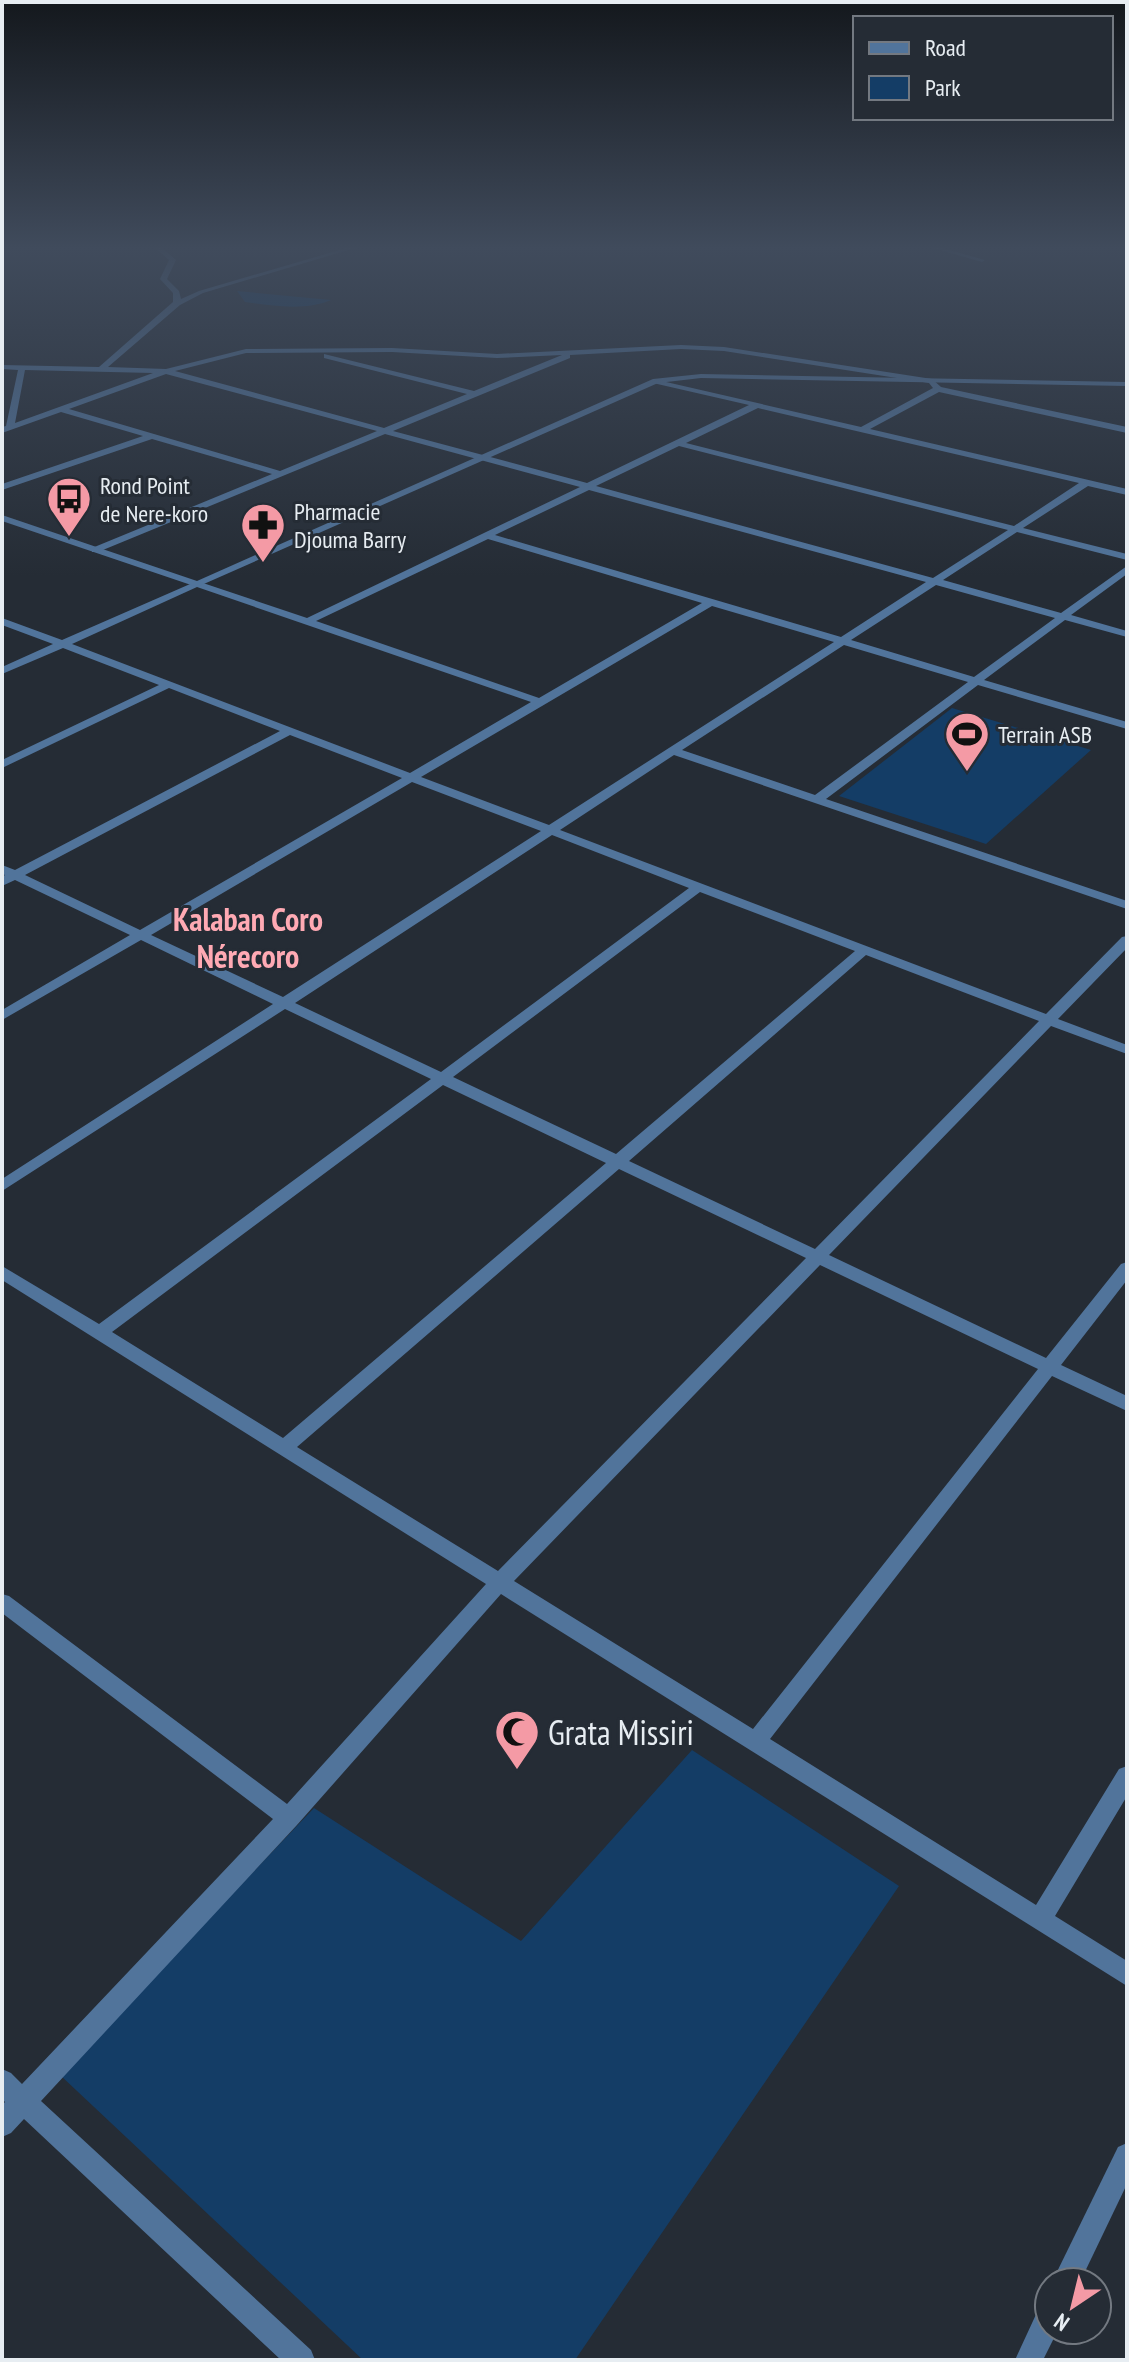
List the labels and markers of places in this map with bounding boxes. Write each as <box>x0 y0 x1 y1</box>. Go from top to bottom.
place label: Rond Point de Nere-koro <box>100 470 208 529</box>
bus stop icon: Rond Point de Nere-koro <box>45 475 93 538</box>
place label: Pharmacie Djouma Barry <box>294 496 406 555</box>
pharmacy icon: Pharmacie Djouma Barry <box>239 501 287 564</box>
sports icon: Terrain ASB <box>943 710 991 773</box>
place label: Terrain ASB <box>998 719 1092 750</box>
mosque icon: Grata Missiri <box>493 1708 541 1771</box>
place label: Grata Missiri <box>548 1710 694 1754</box>

